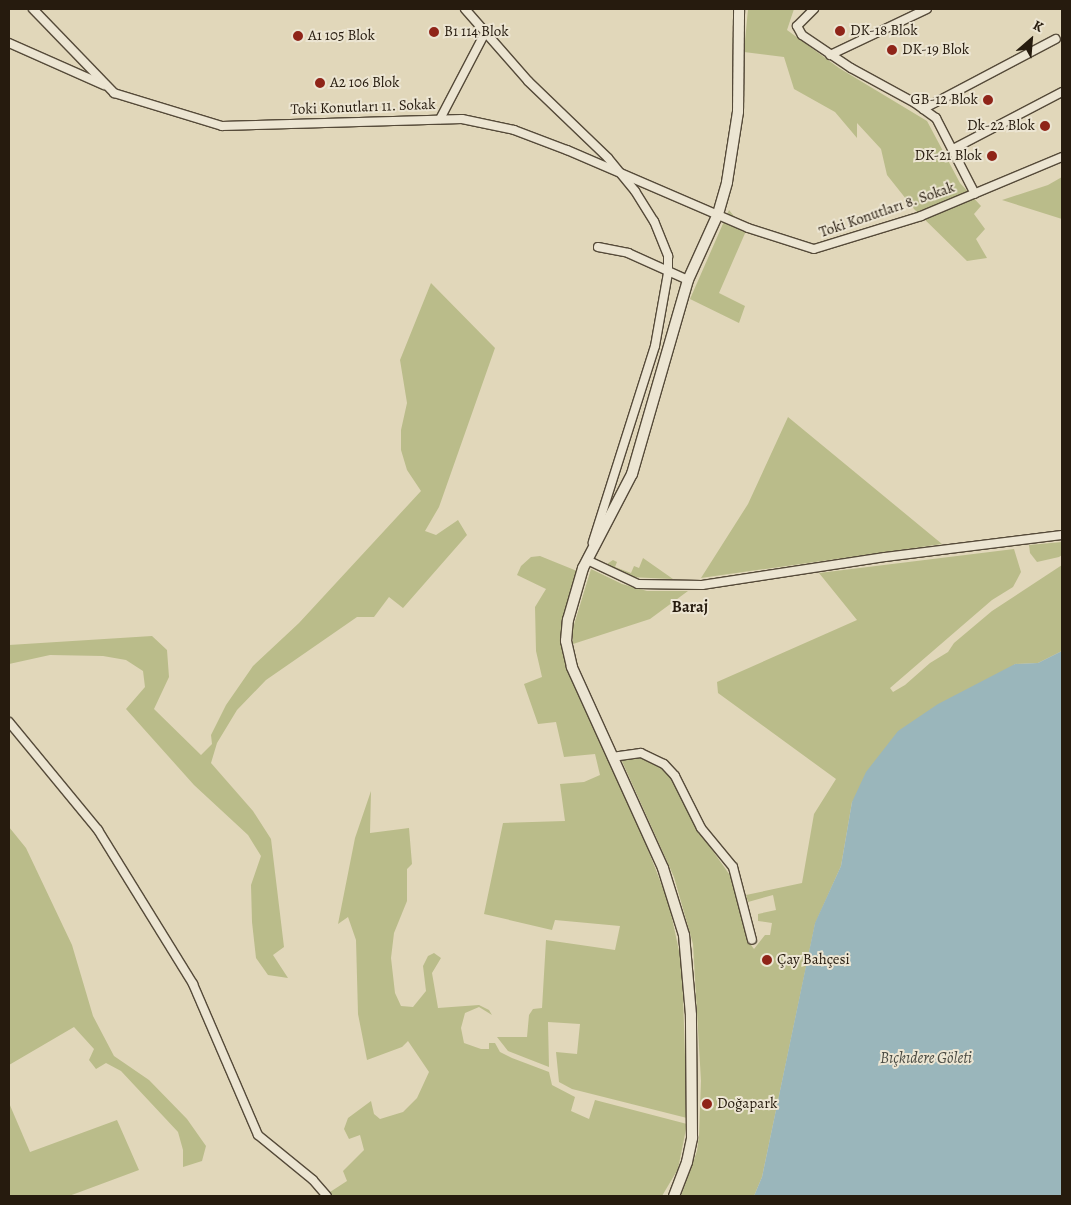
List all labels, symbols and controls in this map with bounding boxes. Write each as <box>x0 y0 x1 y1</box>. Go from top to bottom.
north arrow <box>1006 15 1056 65</box>
text: K <box>1030 16 1046 37</box>
place label: DK-18 Blok <box>850 22 918 40</box>
place label: B1 114 Blok <box>444 23 509 41</box>
marker: DK-18 Blok <box>834 25 846 37</box>
marker: B1 114 Blok <box>428 26 440 38</box>
place label: A1 105 Blok <box>308 27 375 45</box>
marker: A1 105 Blok <box>292 30 304 42</box>
place label: DK-19 Blok <box>902 41 969 59</box>
marker: DK-19 Blok <box>886 44 898 56</box>
place label: A2 106 Blok <box>330 74 399 92</box>
marker: A2 106 Blok <box>314 77 326 89</box>
place label: GB-12 Blok <box>911 91 978 109</box>
marker: GB-12 Blok <box>982 94 994 106</box>
street label: Toki Konutları 11. Sokak <box>290 95 436 119</box>
place label: Dk-22 Blok <box>967 117 1035 135</box>
marker: Dk-22 Blok <box>1039 120 1051 132</box>
place label: DK-21 Blok <box>914 147 982 165</box>
marker: DK-21 Blok <box>986 150 998 162</box>
street label: Toki Konutları 8. Sokak <box>817 178 957 242</box>
district label: Baraj <box>672 597 708 617</box>
place label: Çay Bahçesi <box>777 951 850 969</box>
marker: Çay Bahçesi <box>761 954 773 966</box>
water label: Bıçkıdere Göleti <box>880 1048 972 1068</box>
place label: Doğapark <box>717 1095 777 1113</box>
marker: Doğapark <box>701 1098 713 1110</box>

